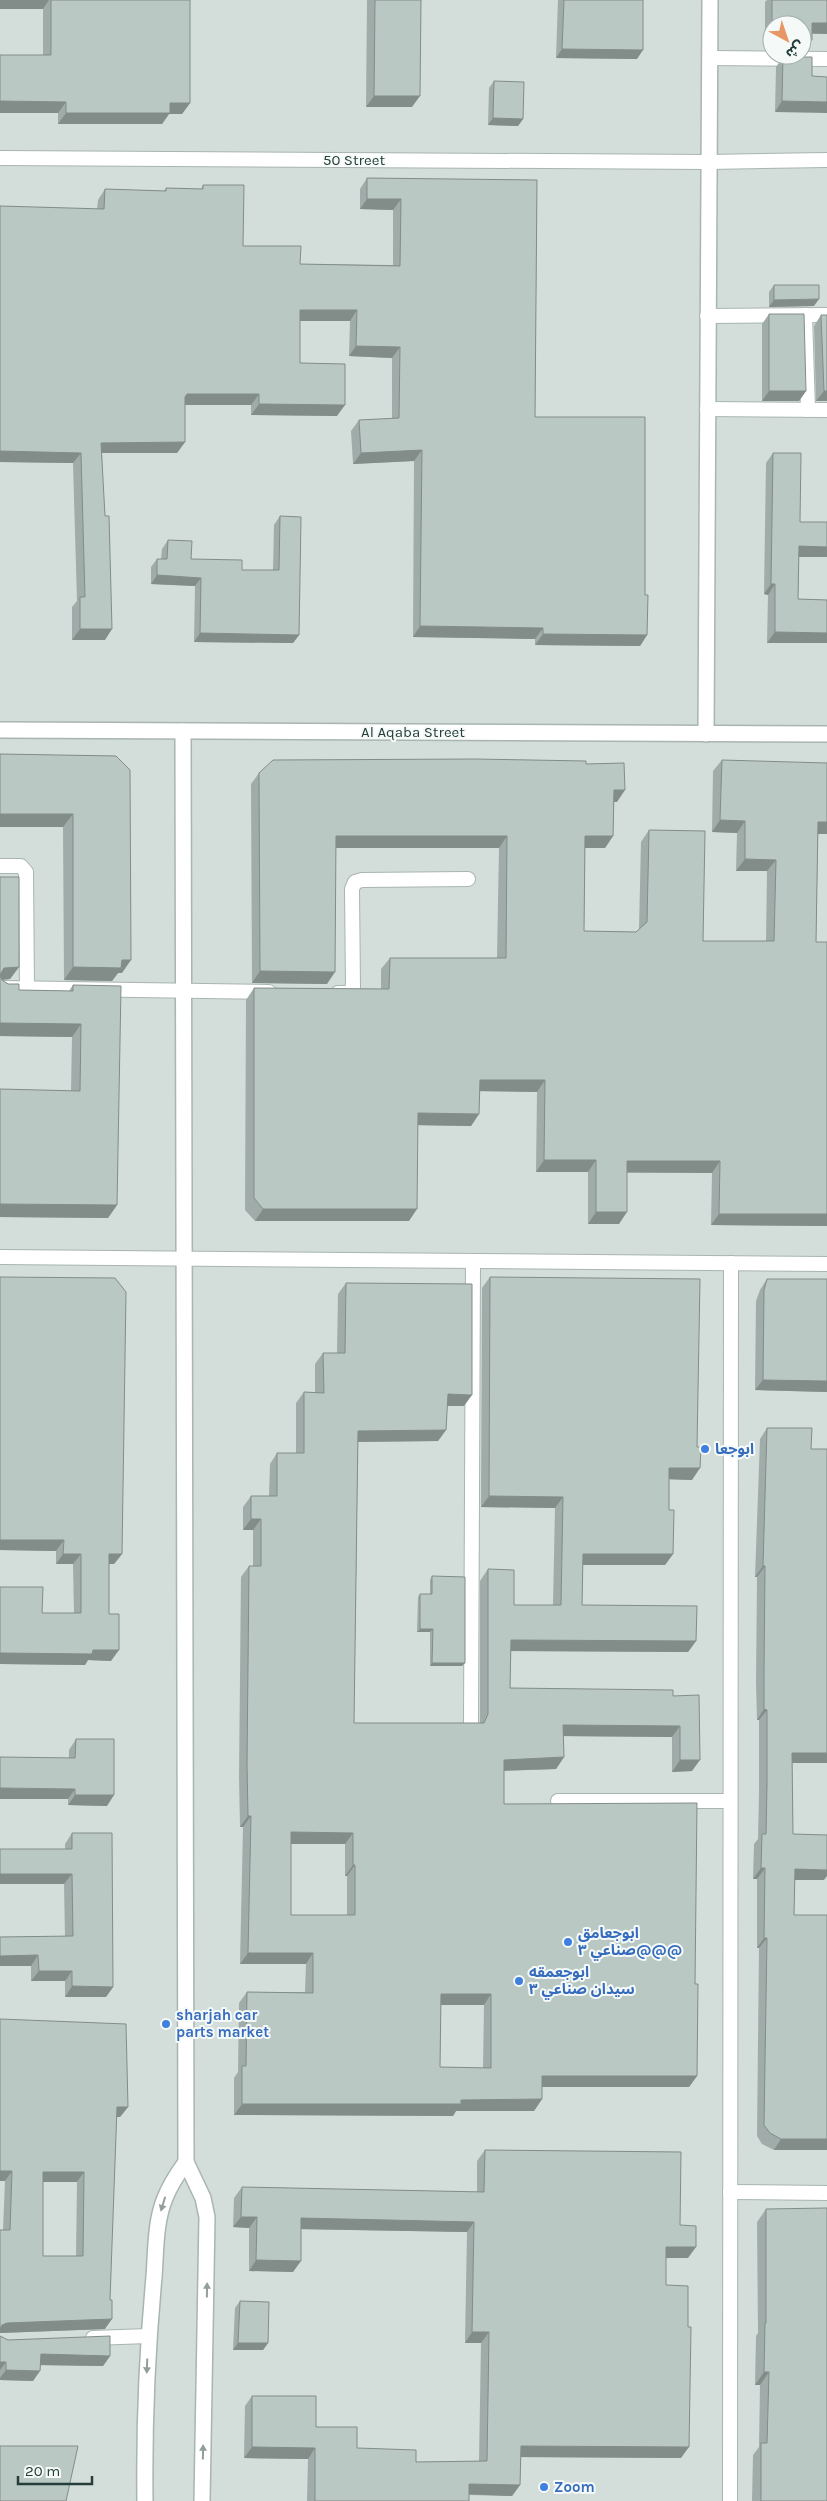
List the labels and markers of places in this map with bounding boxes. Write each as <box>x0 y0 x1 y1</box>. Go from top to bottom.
place label: ابوجعا <box>715 1440 754 1458</box>
marker: ابوجعا <box>699 1443 711 1455</box>
place label: ابوجعامق صناعي ٣@@@ <box>578 1924 682 1961</box>
marker: ابوجعامق صناعي ٣@@@ <box>562 1936 574 1948</box>
place label: ابوجعمقه سيدان صناعي ٣ <box>529 1963 635 2000</box>
marker: ابوجعمقه سيدان صناعي ٣ <box>513 1975 525 1987</box>
place label: sharjah car parts market <box>176 2006 269 2041</box>
marker: sharjah car parts market <box>160 2018 172 2030</box>
place label: Zoom <box>554 2478 595 2496</box>
marker: Zoom <box>538 2481 550 2493</box>

